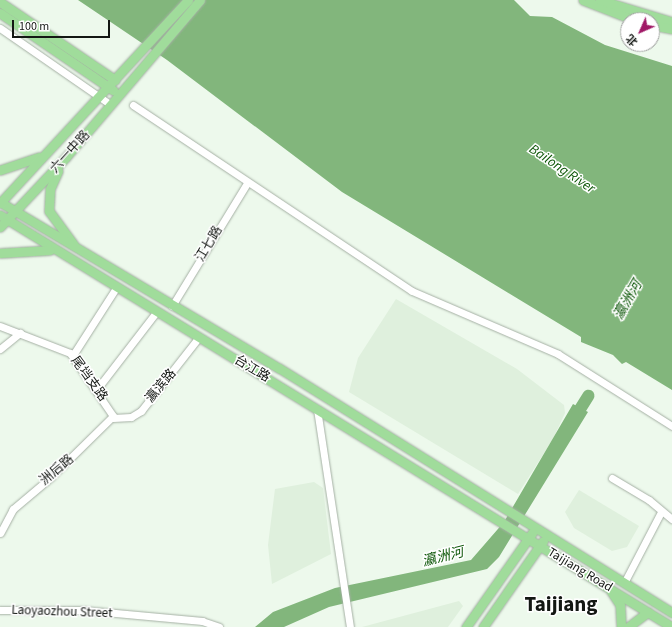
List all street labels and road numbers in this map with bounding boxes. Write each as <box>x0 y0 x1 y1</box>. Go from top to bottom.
street label: 六一中路 <box>47 127 93 177</box>
street label: 江七路 <box>192 223 226 265</box>
street label: 台江路 <box>231 352 273 386</box>
street label: 尾垱支路 <box>67 353 111 405</box>
street label: 瀛滨路 <box>142 366 180 406</box>
street label: 洲后路 <box>37 451 77 489</box>
street label: Taijiang Road <box>545 545 615 595</box>
street label: Laoyaozhou Street <box>11 602 113 622</box>

